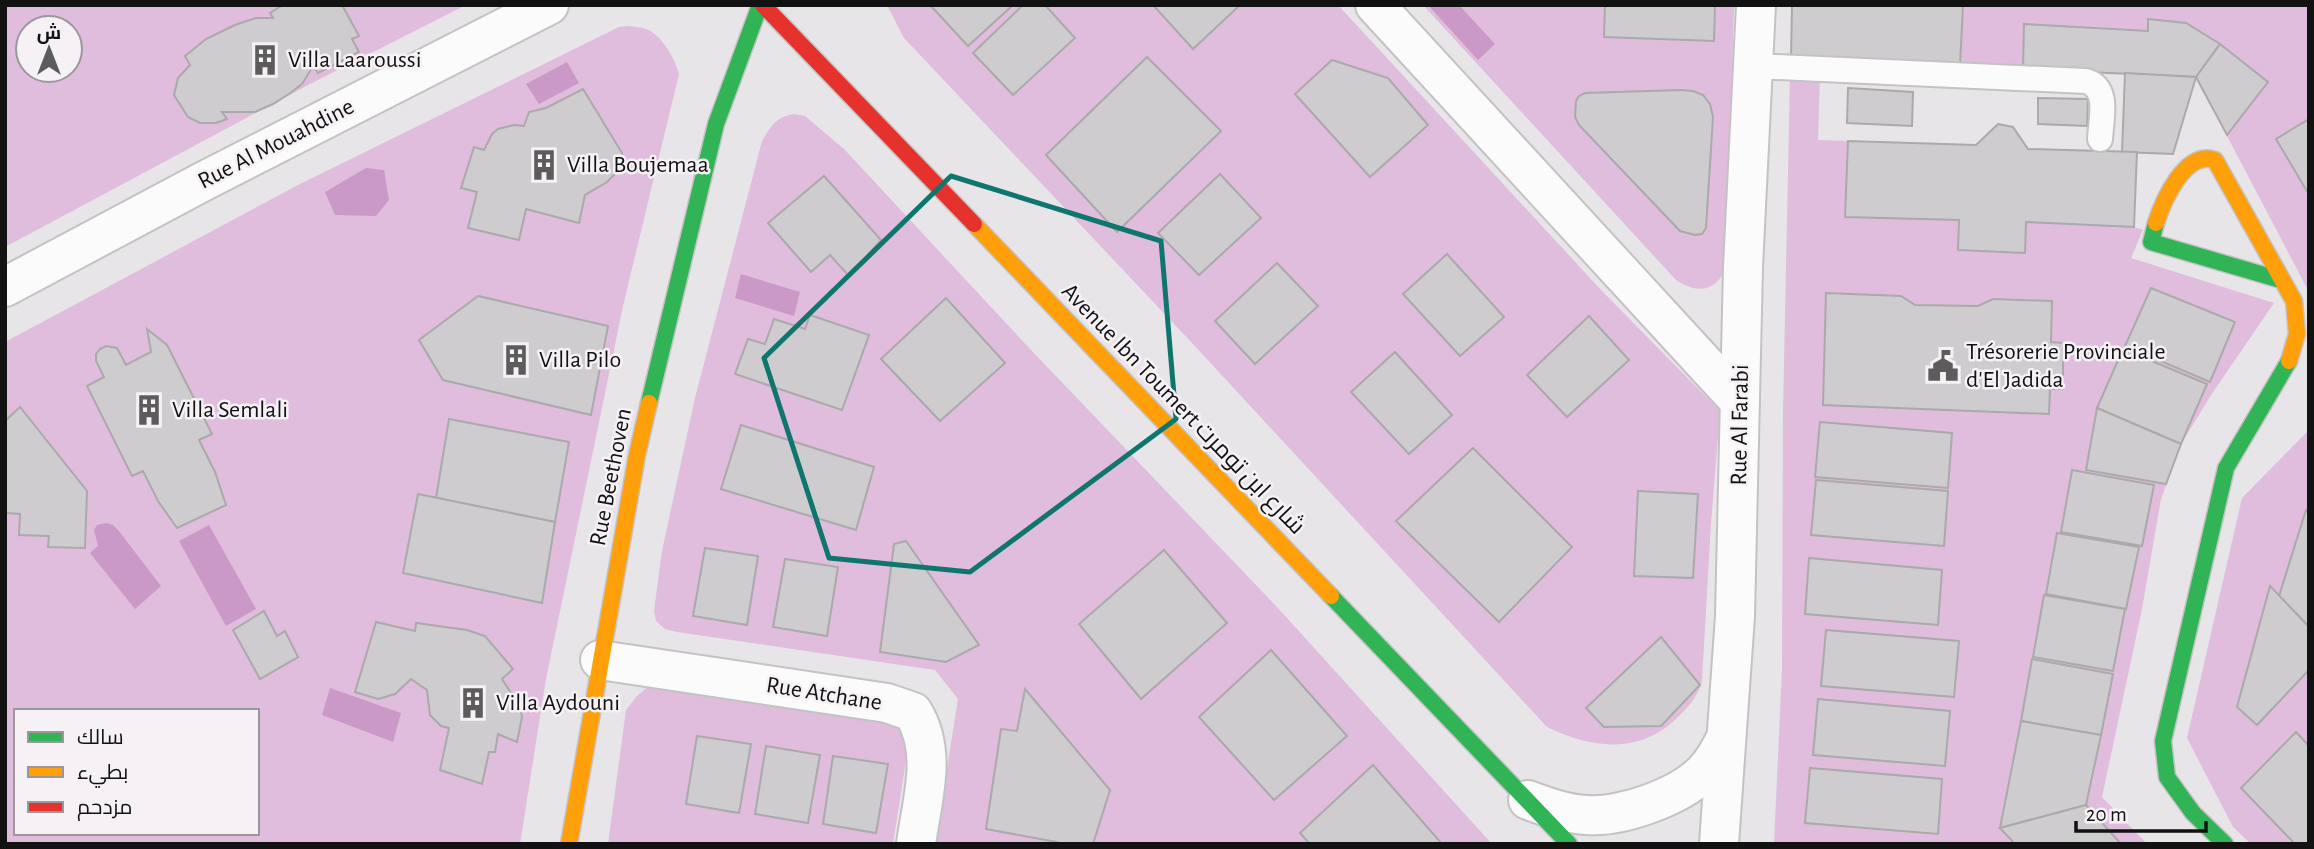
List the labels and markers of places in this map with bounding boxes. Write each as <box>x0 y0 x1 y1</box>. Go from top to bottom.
building icon: Villa Laaroussi <box>248 43 282 77</box>
place label: Villa Laaroussi <box>288 48 422 72</box>
building icon: Villa Boujemaa <box>527 148 561 182</box>
place label: Villa Boujemaa <box>567 153 709 177</box>
place label: Trésorerie Provinciale d'El Jadida <box>1966 340 2166 392</box>
building icon: Villa Pilo <box>499 343 533 377</box>
place label: Villa Pilo <box>539 348 621 372</box>
public building icon: Trésorerie Provinciale d'El Jadida <box>1926 349 1960 383</box>
building icon: Villa Semlali <box>132 393 166 427</box>
place label: Villa Semlali <box>172 398 288 422</box>
building icon: Villa Aydouni <box>456 686 490 720</box>
place label: Villa Aydouni <box>496 691 620 715</box>

